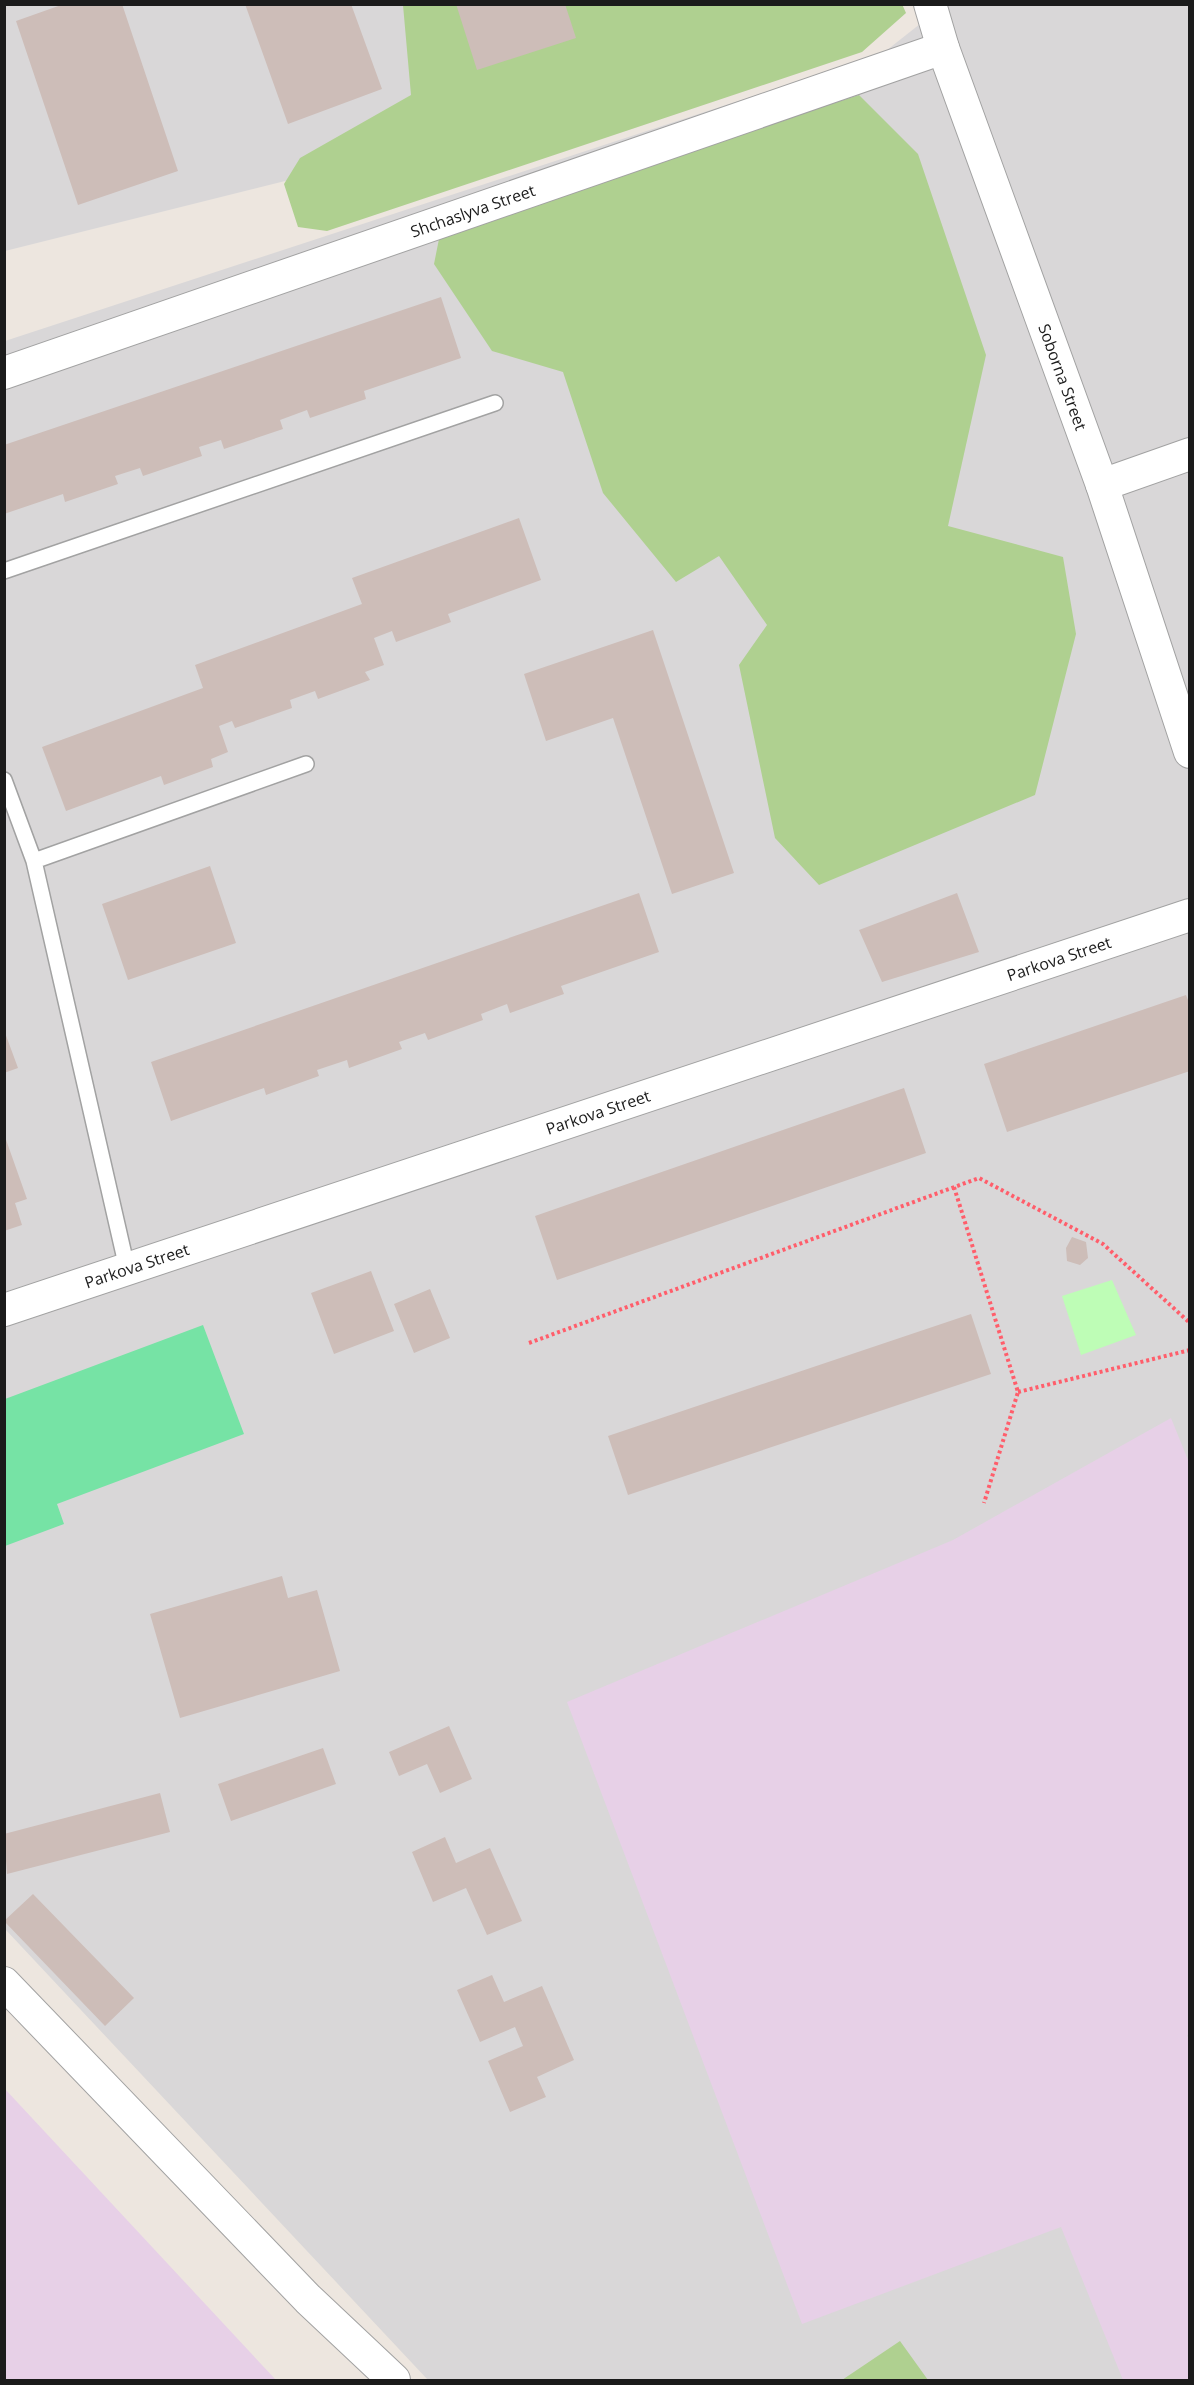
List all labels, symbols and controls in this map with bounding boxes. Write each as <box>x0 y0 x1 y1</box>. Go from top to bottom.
street label: Shchaslyva Street <box>408 179 538 242</box>
street label: Soborna Street <box>1033 321 1092 434</box>
street label: Parkova Street <box>1004 931 1114 986</box>
street label: Parkova Street <box>543 1084 653 1140</box>
street label: Parkova Street <box>82 1238 192 1293</box>

